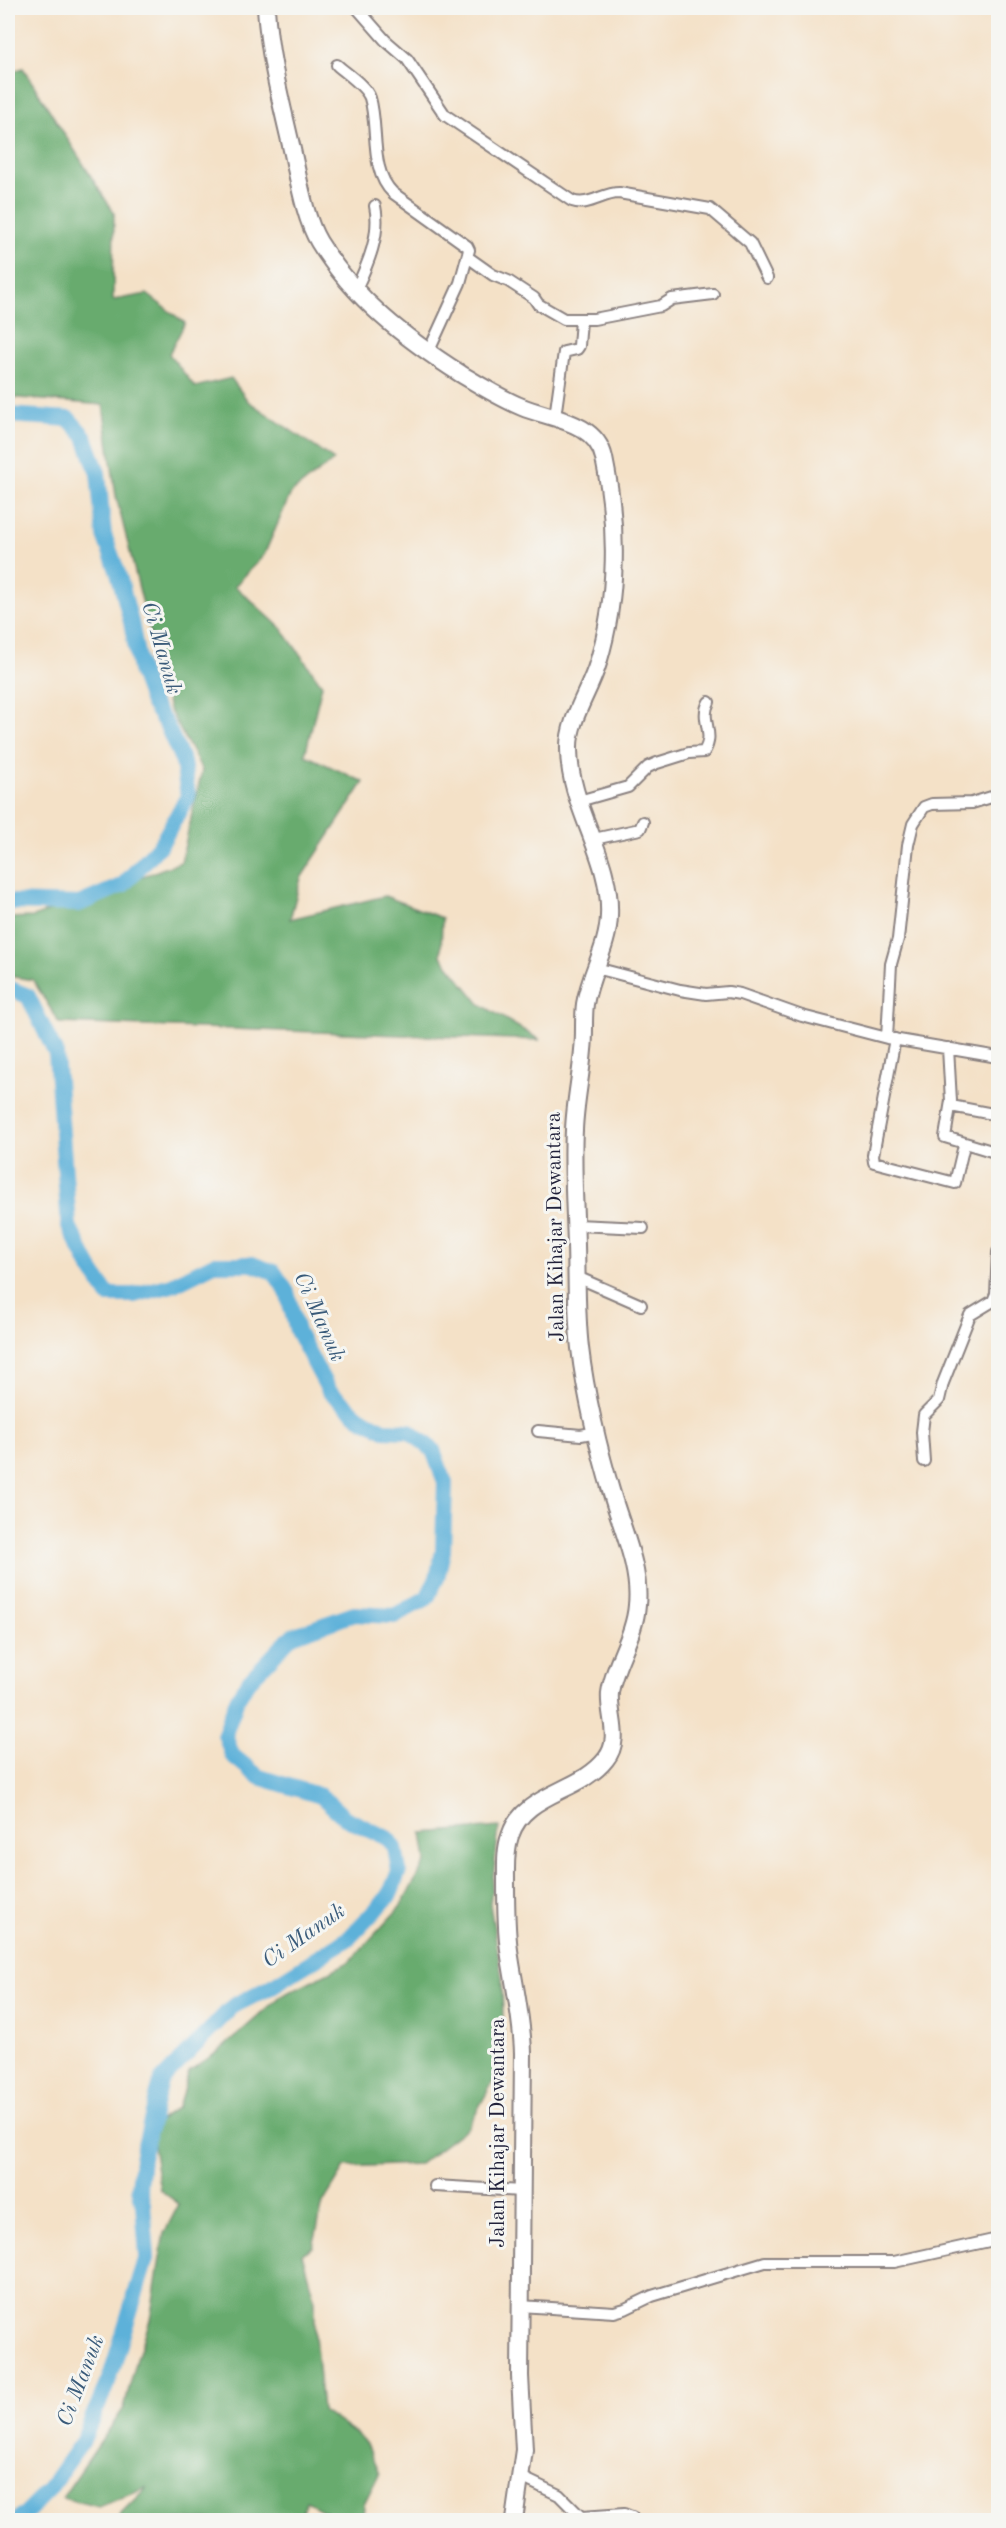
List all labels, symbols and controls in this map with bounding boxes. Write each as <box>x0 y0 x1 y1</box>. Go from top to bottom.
water label: Ci Manuk <box>137 599 185 697</box>
street label: Jalan Kihajar Dewantara <box>543 1112 569 1342</box>
water label: Ci Manuk <box>289 1269 349 1365</box>
water label: Ci Manuk <box>259 1899 350 1972</box>
street label: Jalan Kihajar Dewantara <box>488 2018 509 2248</box>
water label: Ci Manuk <box>54 2332 108 2430</box>

